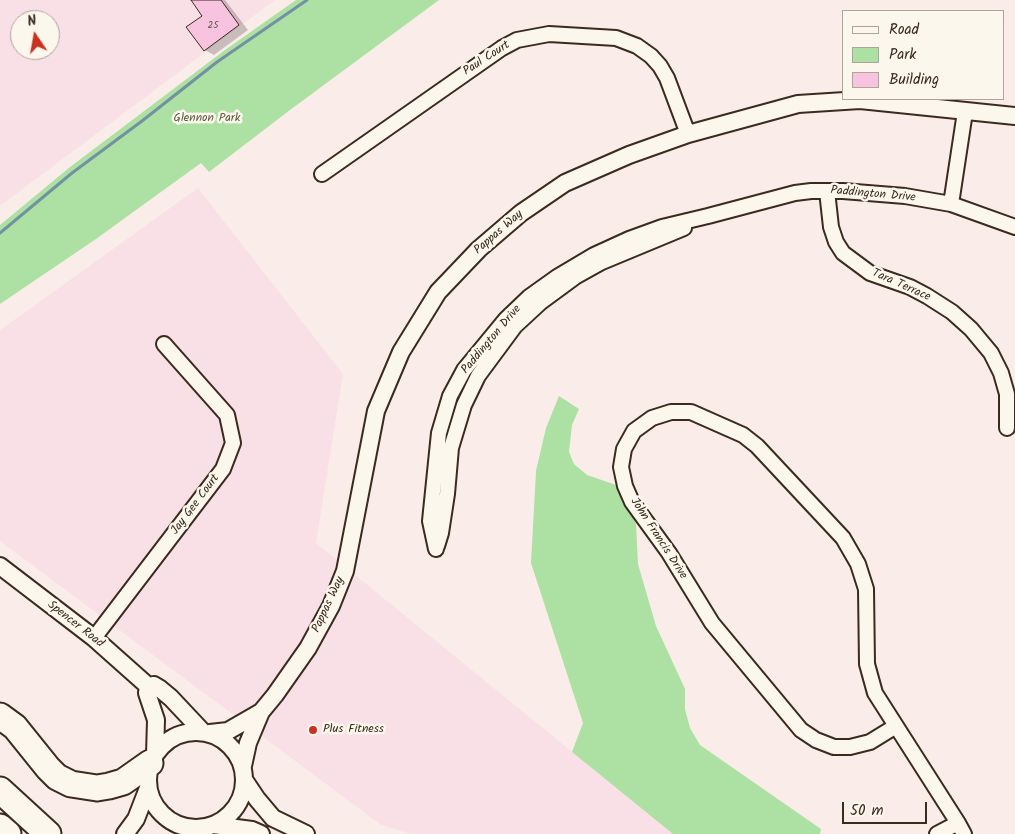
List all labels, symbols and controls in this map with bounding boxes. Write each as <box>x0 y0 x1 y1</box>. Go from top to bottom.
north arrow <box>10 10 60 60</box>
text: N <box>25 10 39 33</box>
legend <box>842 10 1005 100</box>
text: Road <box>889 18 919 42</box>
house number: 25 <box>207 20 219 32</box>
street label: Paul Court <box>461 39 513 79</box>
text: Park <box>889 43 916 67</box>
text: Building <box>889 68 939 92</box>
park label: Glennon Park <box>174 112 240 126</box>
street label: Paddington Drive <box>830 184 916 206</box>
street label: Pappas Way <box>472 208 526 258</box>
street label: Tara Terrace <box>869 267 933 305</box>
street label: Paddington Drive <box>459 303 525 377</box>
street label: Jay Gee Court <box>169 472 223 538</box>
street label: John Francis Drive <box>626 496 690 582</box>
street label: Pappas Way <box>310 575 348 635</box>
street label: Spencer Road <box>44 599 106 651</box>
place label: Plus Fitness <box>323 723 384 737</box>
marker: Plus Fitness <box>307 724 319 736</box>
scale bar <box>845 792 930 824</box>
text: 50 m <box>850 799 884 823</box>

